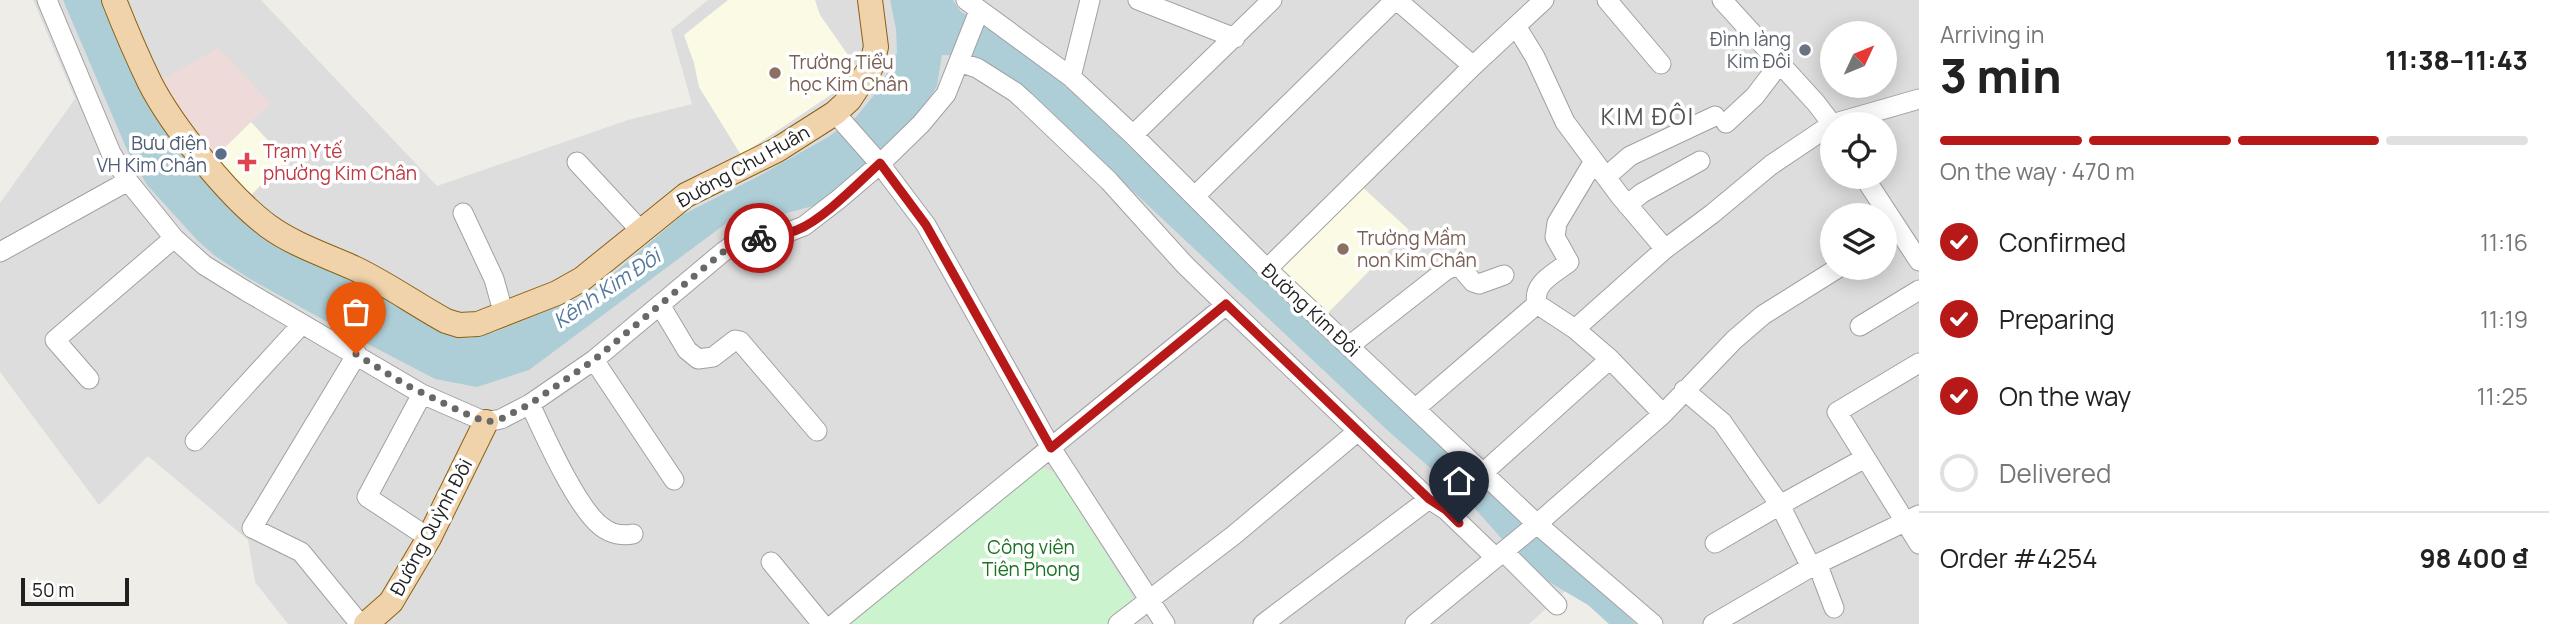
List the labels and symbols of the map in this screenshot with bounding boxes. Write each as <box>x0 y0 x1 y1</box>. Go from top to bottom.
north arrow <box>1820 21 1897 98</box>
place label: Đình làng Kim Đôi <box>1710 26 1791 74</box>
marker: Đình làng Kim Đôi <box>1797 42 1813 58</box>
place label: Trường Tiểu học Kim Chân <box>789 49 908 97</box>
marker: Trường Tiểu học Kim Chân <box>767 65 783 81</box>
district label: KIM ĐÔI <box>1601 100 1695 132</box>
street label: Đường Chu Huân <box>672 119 814 213</box>
place label: Bưu điện VH Kim Chân <box>96 130 207 178</box>
place label: Trạm Y tế phường Kim Chân <box>263 138 417 186</box>
marker: Bưu điện VH Kim Chân <box>213 146 229 162</box>
marker: Trạm Y tế phường Kim Chân <box>237 152 257 172</box>
courier <box>724 203 794 273</box>
place label: Trường Mầm non Kim Chân <box>1357 225 1477 273</box>
water label: Kênh Kim Đôi <box>547 240 668 334</box>
marker: Trường Mầm non Kim Chân <box>1335 241 1351 257</box>
street label: Đường Kim Đôi <box>1256 258 1366 362</box>
pin <box>326 282 386 354</box>
pin <box>1429 451 1489 523</box>
street label: Đường Quỳnh Đôi <box>384 454 478 600</box>
park label: Công viên Tiên Phong <box>982 534 1080 582</box>
scale bar <box>21 575 130 607</box>

